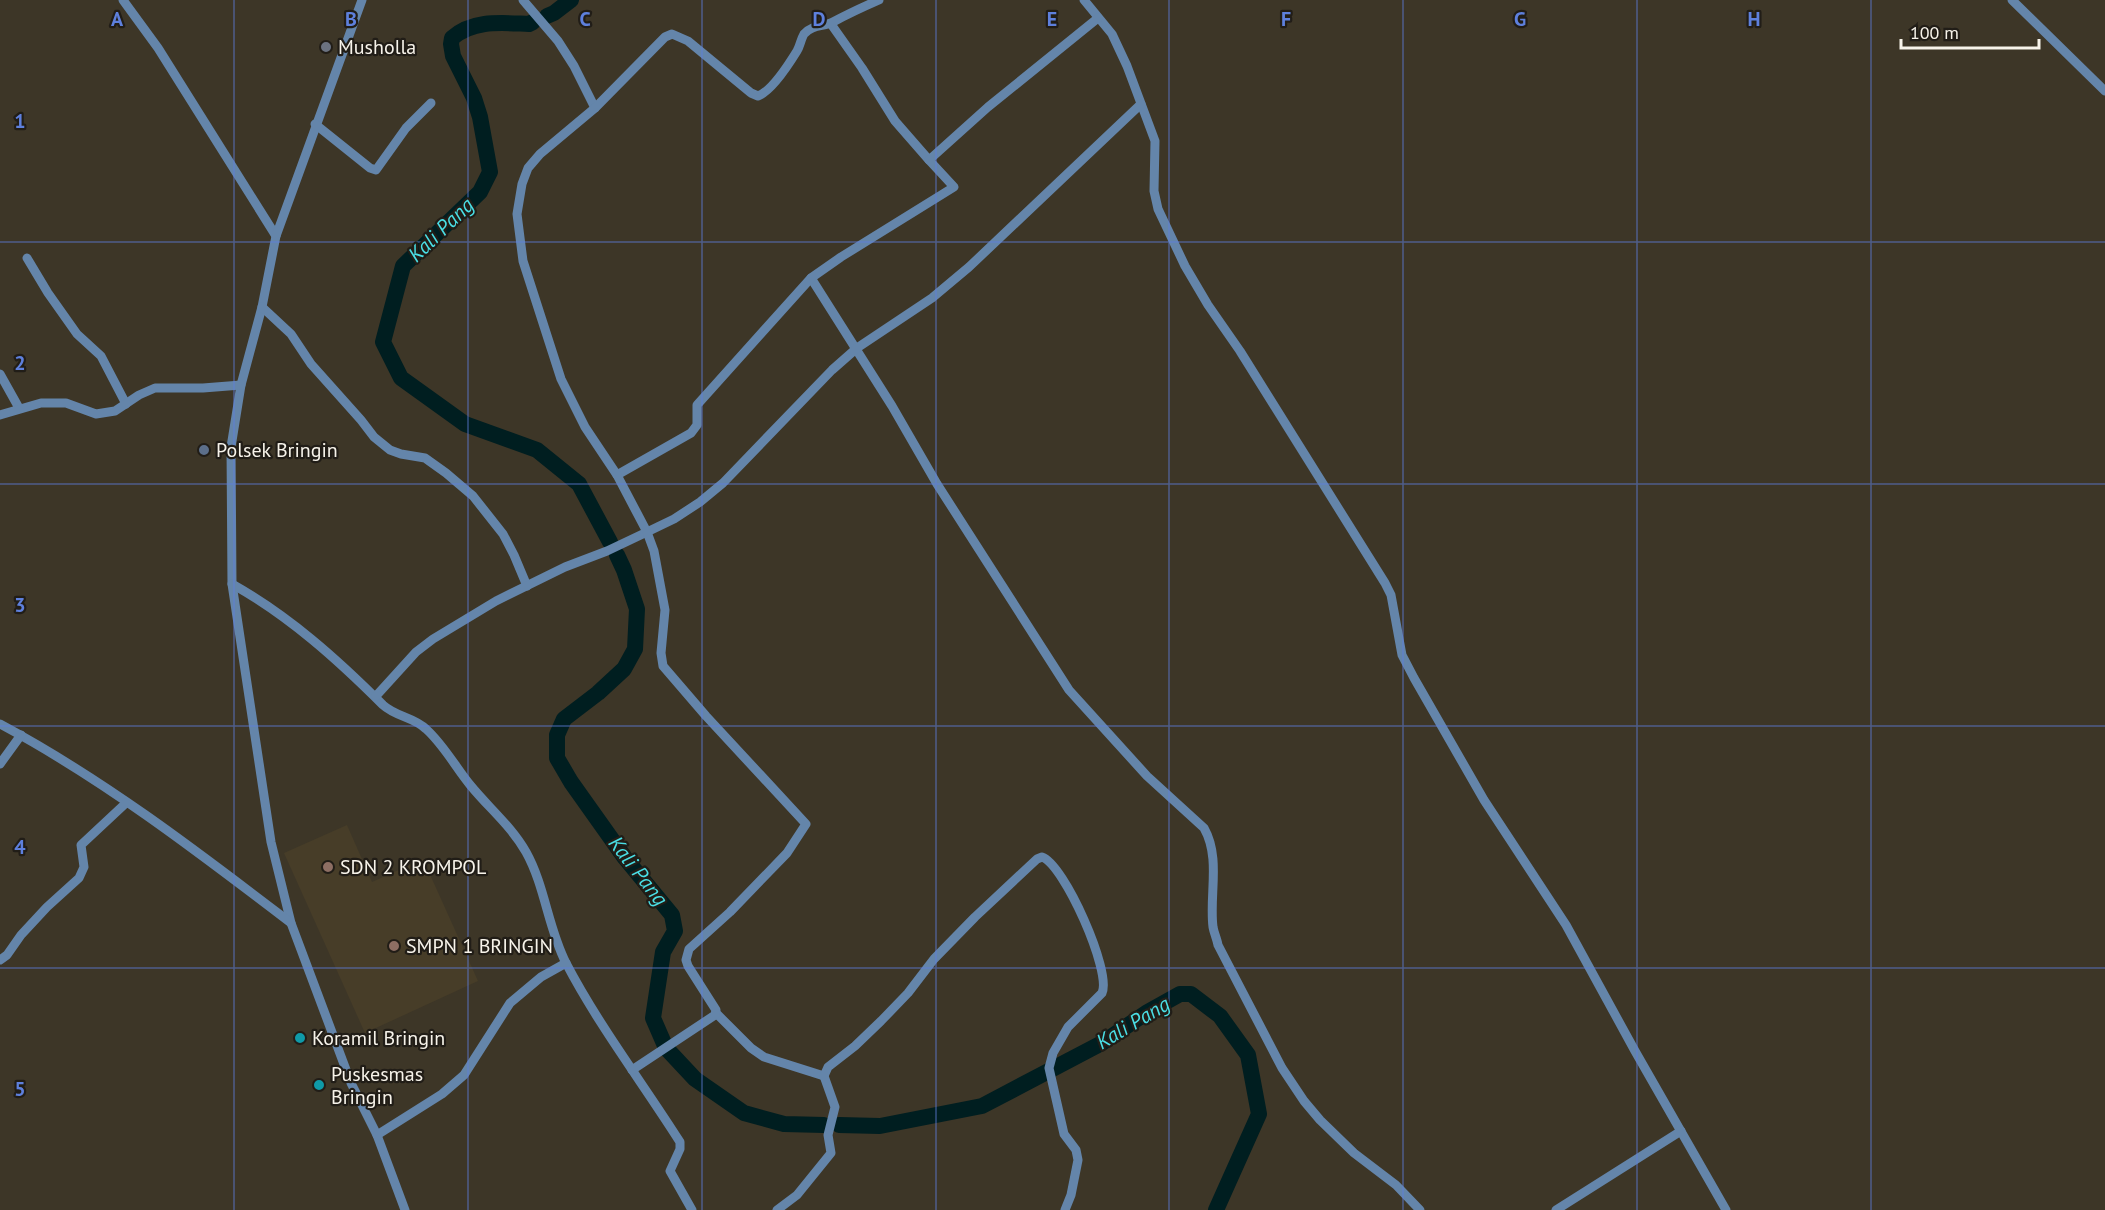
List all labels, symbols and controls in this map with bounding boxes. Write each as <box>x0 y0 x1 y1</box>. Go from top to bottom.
text: A <box>111 6 124 32</box>
text: B <box>345 6 357 32</box>
text: C <box>579 6 591 32</box>
text: D <box>813 6 826 32</box>
text: E <box>1047 6 1057 32</box>
text: F <box>1281 6 1291 32</box>
text: G <box>1514 6 1526 32</box>
text: H <box>1747 6 1761 32</box>
scale bar <box>1901 12 2039 50</box>
text: 100 m <box>1910 21 1959 44</box>
place label: Musholla <box>338 34 416 60</box>
marker: Musholla <box>319 40 333 54</box>
text: 1 <box>14 108 26 134</box>
water label: Kali Pang <box>402 191 480 268</box>
text: 2 <box>14 350 26 376</box>
place label: Polsek Bringin <box>216 437 338 463</box>
marker: Polsek Bringin <box>197 443 211 457</box>
text: 3 <box>14 592 26 618</box>
water label: Kali Pang <box>603 830 674 911</box>
text: 4 <box>14 834 26 860</box>
place label: SDN 2 KROMPOL <box>340 854 486 880</box>
marker: SDN 2 KROMPOL <box>321 860 335 874</box>
place label: SMPN 1 BRINGIN <box>406 933 553 959</box>
marker: SMPN 1 BRINGIN <box>387 939 401 953</box>
water label: Kali Pang <box>1091 990 1175 1055</box>
place label: Koramil Bringin <box>312 1025 445 1051</box>
marker: Koramil Bringin <box>293 1031 307 1045</box>
place label: Puskesmas Bringin <box>331 1061 423 1110</box>
text: 5 <box>14 1076 26 1102</box>
marker: Puskesmas Bringin <box>312 1078 326 1092</box>

